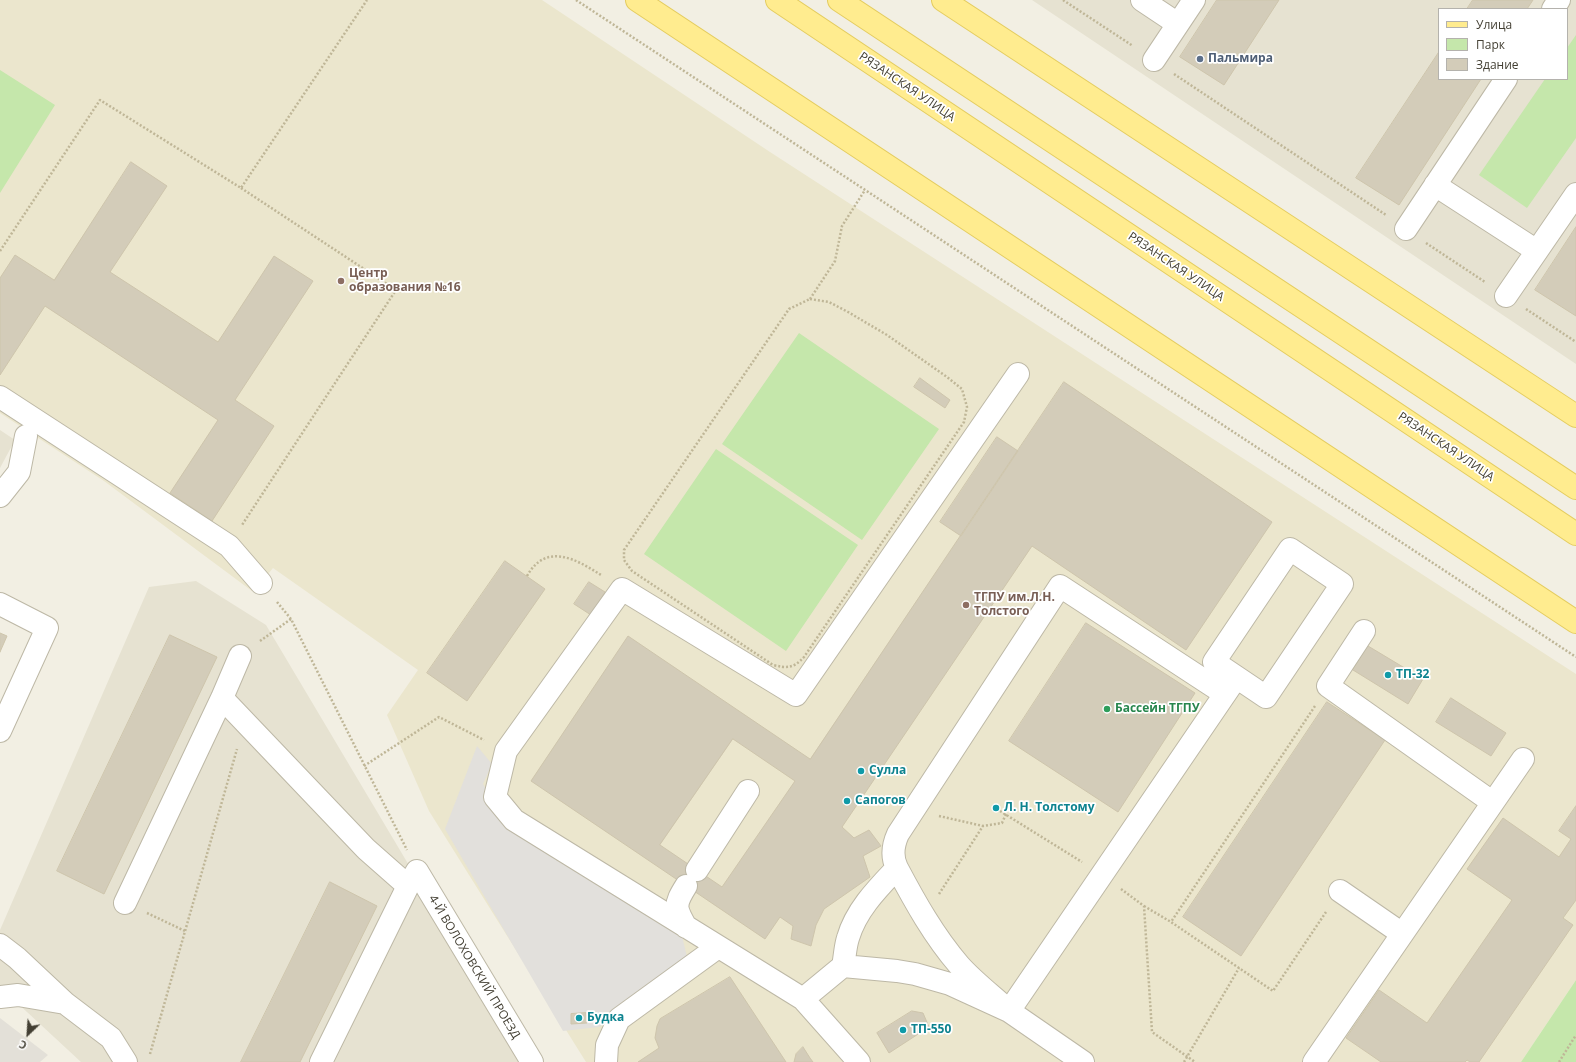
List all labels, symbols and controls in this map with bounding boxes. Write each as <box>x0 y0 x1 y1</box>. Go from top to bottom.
legend <box>1438 8 1568 80</box>
text: Улица <box>1476 16 1512 33</box>
text: Парк <box>1476 36 1505 53</box>
street label: РЯЗАНСКАЯ УЛИЦА <box>856 49 958 125</box>
place label: Пальмира <box>1208 52 1273 66</box>
marker: Пальмира <box>1195 54 1205 64</box>
text: Здание <box>1476 56 1519 73</box>
street label: РЯЗАНСКАЯ УЛИЦА <box>1125 229 1227 305</box>
place label: Центр образования №16 <box>349 267 460 295</box>
marker: Центр образования №16 <box>336 276 346 286</box>
street label: РЯЗАНСКАЯ УЛИЦА <box>1395 409 1497 485</box>
place label: ТГПУ им.Л.Н. Толстого <box>974 591 1055 619</box>
marker: ТГПУ им.Л.Н. Толстого <box>961 600 971 610</box>
place label: ТП-32 <box>1396 668 1429 682</box>
marker: ТП-32 <box>1383 670 1393 680</box>
place label: Бассейн ТГПУ <box>1115 702 1200 716</box>
marker: Бассейн ТГПУ <box>1102 704 1112 714</box>
place label: Сулла <box>869 764 906 778</box>
marker: Сулла <box>856 766 866 776</box>
place label: Сапогов <box>855 794 906 808</box>
marker: Сапогов <box>842 796 852 806</box>
place label: Л. Н. Толстому <box>1004 801 1095 815</box>
marker: Л. Н. Толстому <box>991 803 1001 813</box>
street label: 4-Й ВОЛОХОВСКИЙ ПРОЕЗД <box>425 892 523 1042</box>
place label: Будка <box>587 1011 624 1025</box>
marker: Будка <box>574 1013 584 1023</box>
north arrow <box>8 1014 48 1054</box>
place label: ТП-550 <box>911 1023 951 1037</box>
marker: ТП-550 <box>898 1025 908 1035</box>
text: С <box>16 1037 29 1054</box>

